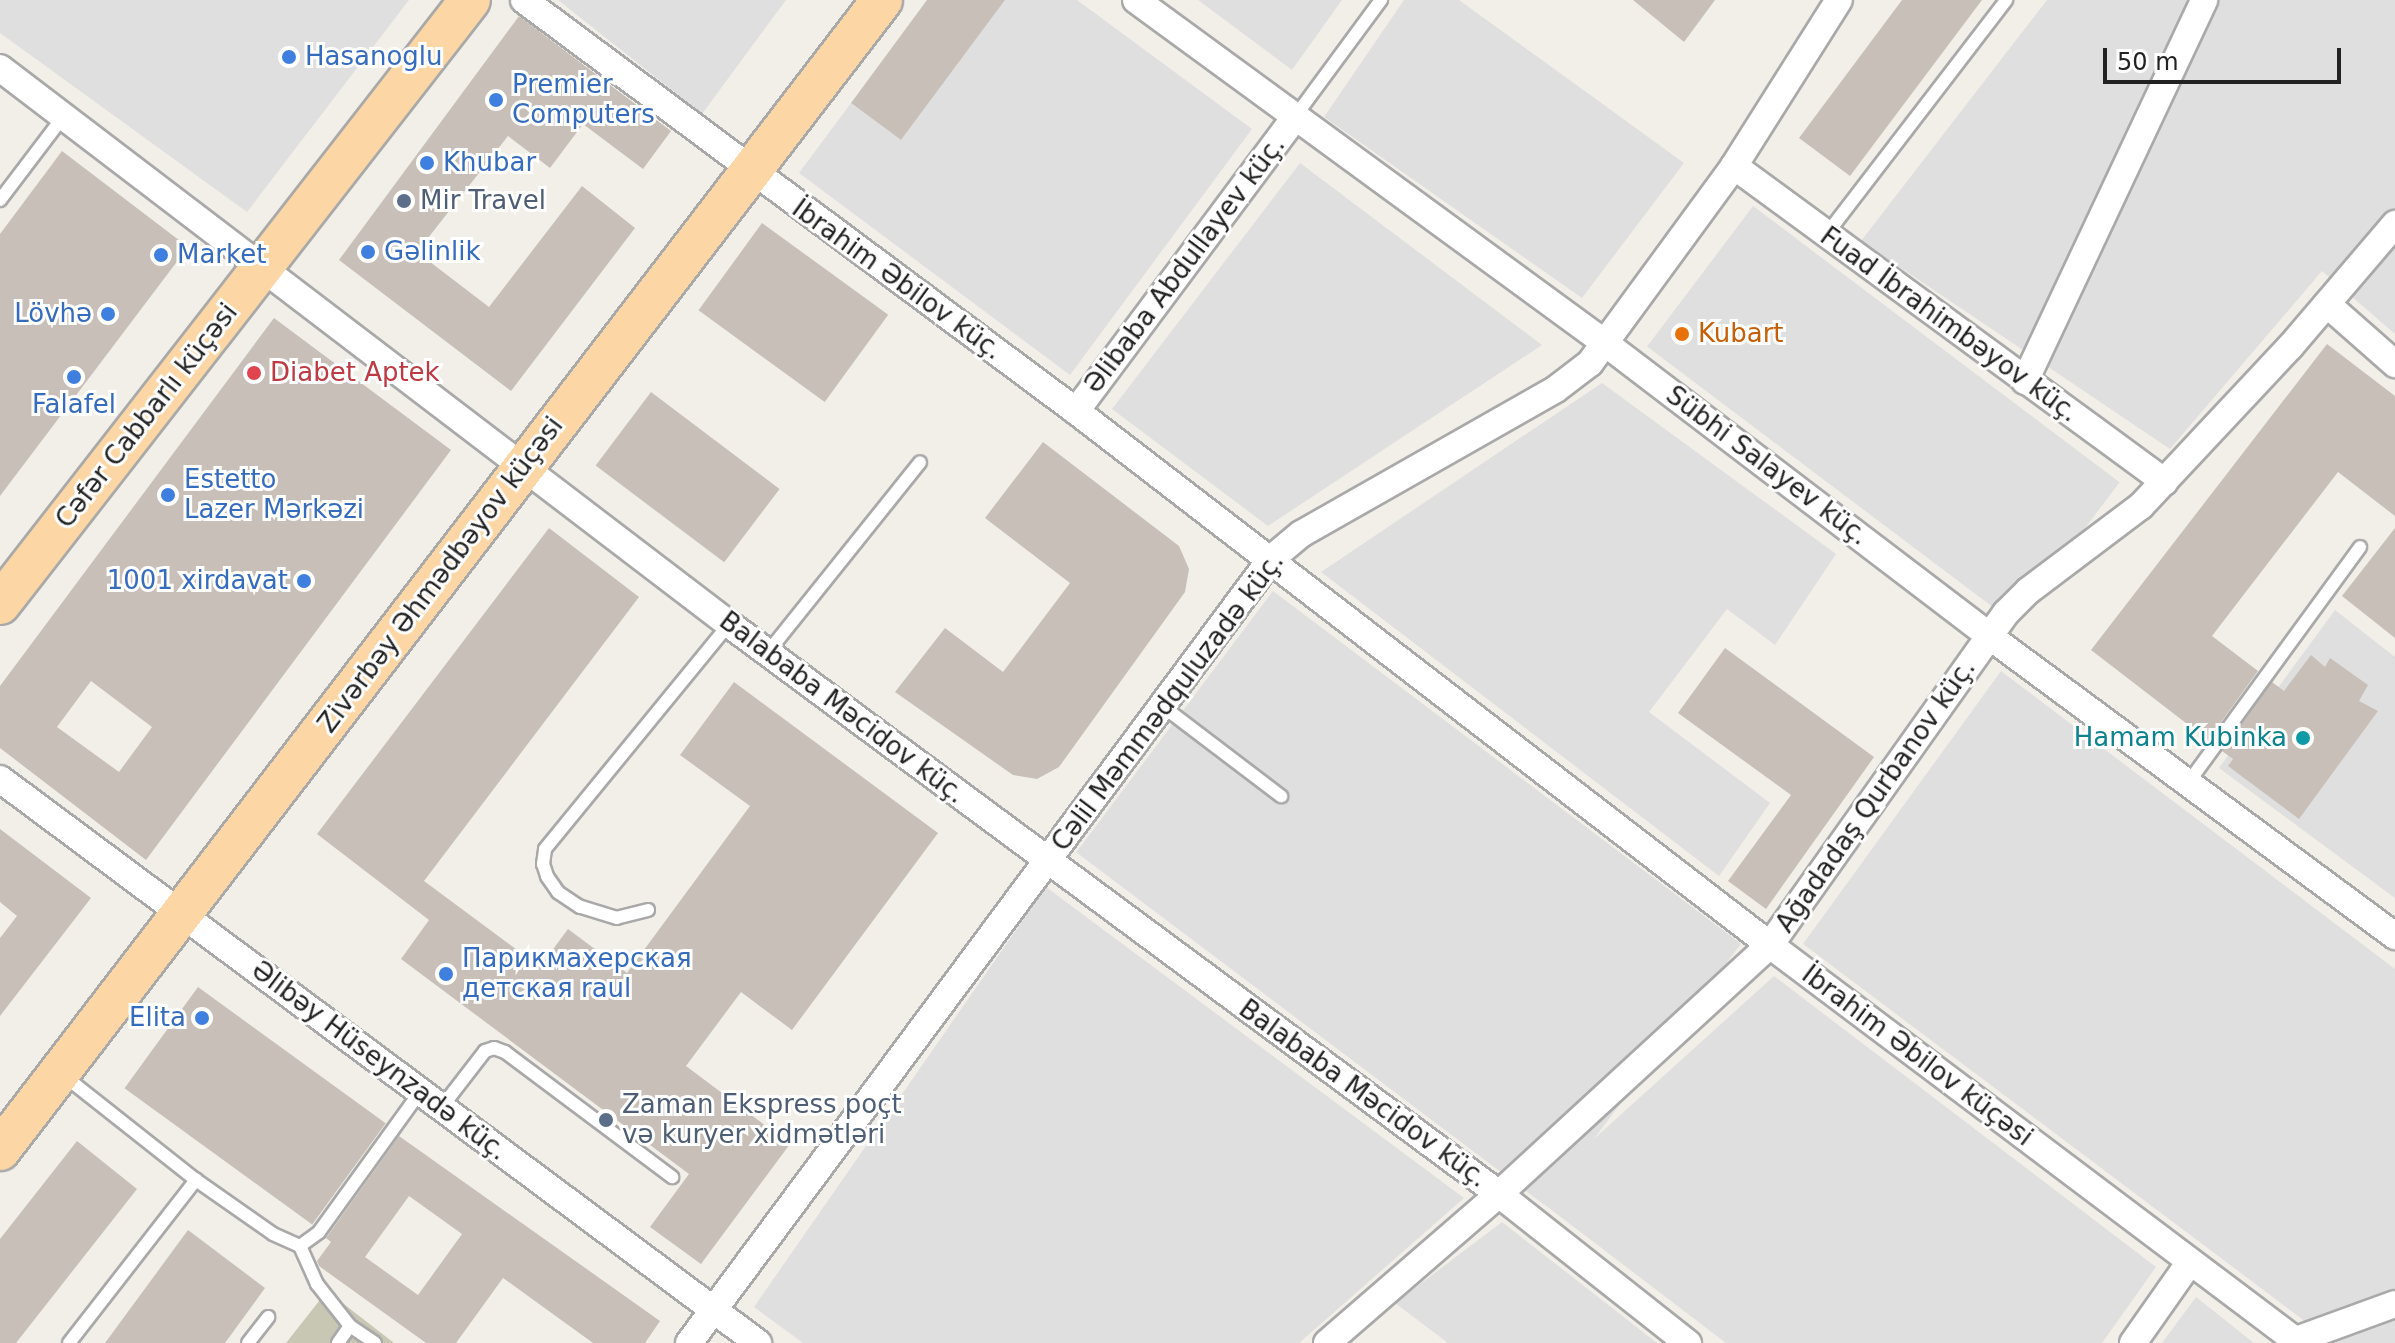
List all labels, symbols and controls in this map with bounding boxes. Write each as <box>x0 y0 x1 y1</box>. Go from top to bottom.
scale bar <box>2107 32 2345 82</box>
place label: Hasanoglu <box>305 41 443 73</box>
marker: Hasanoglu <box>280 48 298 66</box>
text: 50 m <box>2117 48 2179 76</box>
place label: Premier Computers <box>512 69 655 130</box>
marker: Premier Computers <box>487 91 505 109</box>
street label: Əlibaba Abdullayev küç. <box>1078 130 1292 400</box>
place label: Khubar <box>443 147 536 179</box>
marker: Khubar <box>418 154 436 172</box>
place label: Mir Travel <box>420 185 546 217</box>
marker: Mir Travel <box>395 192 413 210</box>
street label: İbrahim Əbilov küç. <box>786 193 1008 367</box>
street label: Fuad İbrahimbəyov küç. <box>1814 221 2084 429</box>
place label: Gəlinlik <box>384 236 481 268</box>
place label: Market <box>177 239 266 271</box>
marker: Gəlinlik <box>359 243 377 261</box>
marker: Market <box>152 246 170 264</box>
street label: Cəfər Cabbarlı küçəsi <box>50 297 244 535</box>
place label: Lövhə <box>14 298 92 330</box>
marker: Lövhə <box>99 305 117 323</box>
place label: Kubart <box>1698 318 1784 350</box>
marker: Kubart <box>1673 325 1691 343</box>
place label: Diabet Aptek <box>270 357 440 389</box>
marker: Diabet Aptek <box>245 364 263 382</box>
marker: Falafel <box>65 368 83 386</box>
street label: Sübhi Salayev küç. <box>1660 380 1874 552</box>
place label: Falafel <box>32 389 116 421</box>
street label: Zivərbəy Əhmədbəyov küçəsi <box>312 411 570 739</box>
place label: Estetto Lazer Mərkəzi <box>184 464 364 526</box>
marker: Estetto Lazer Mərkəzi <box>159 486 177 504</box>
street label: Cəlil Məmmədquluzadə küç. <box>1045 546 1291 858</box>
place label: 1001 xirdavat <box>107 565 288 597</box>
marker: 1001 xirdavat <box>295 572 313 590</box>
street label: Balababa Məcidov küç. <box>713 605 971 811</box>
street label: Ağadadaş Qurbanov küç. <box>1770 653 1982 939</box>
place label: Hamam Kubinka <box>2074 722 2287 754</box>
marker: Hamam Kubinka <box>2294 729 2312 747</box>
place label: Парикмахерская детская raul <box>462 943 692 1004</box>
street label: Əlibəy Hüseynzadə küç. <box>245 955 513 1167</box>
street label: İbrahim Əbilov küçəsi <box>1795 959 2039 1153</box>
marker: Парикмахерская детская raul <box>437 965 455 983</box>
street label: Balababa Məcidov küç. <box>1233 993 1493 1195</box>
place label: Elita <box>129 1002 186 1034</box>
marker: Elita <box>193 1009 211 1027</box>
place label: Zaman Ekspress poçt və kuryer xidmətləri <box>622 1089 902 1150</box>
marker: Zaman Ekspress poçt və kuryer xidmətləri <box>597 1111 615 1129</box>

